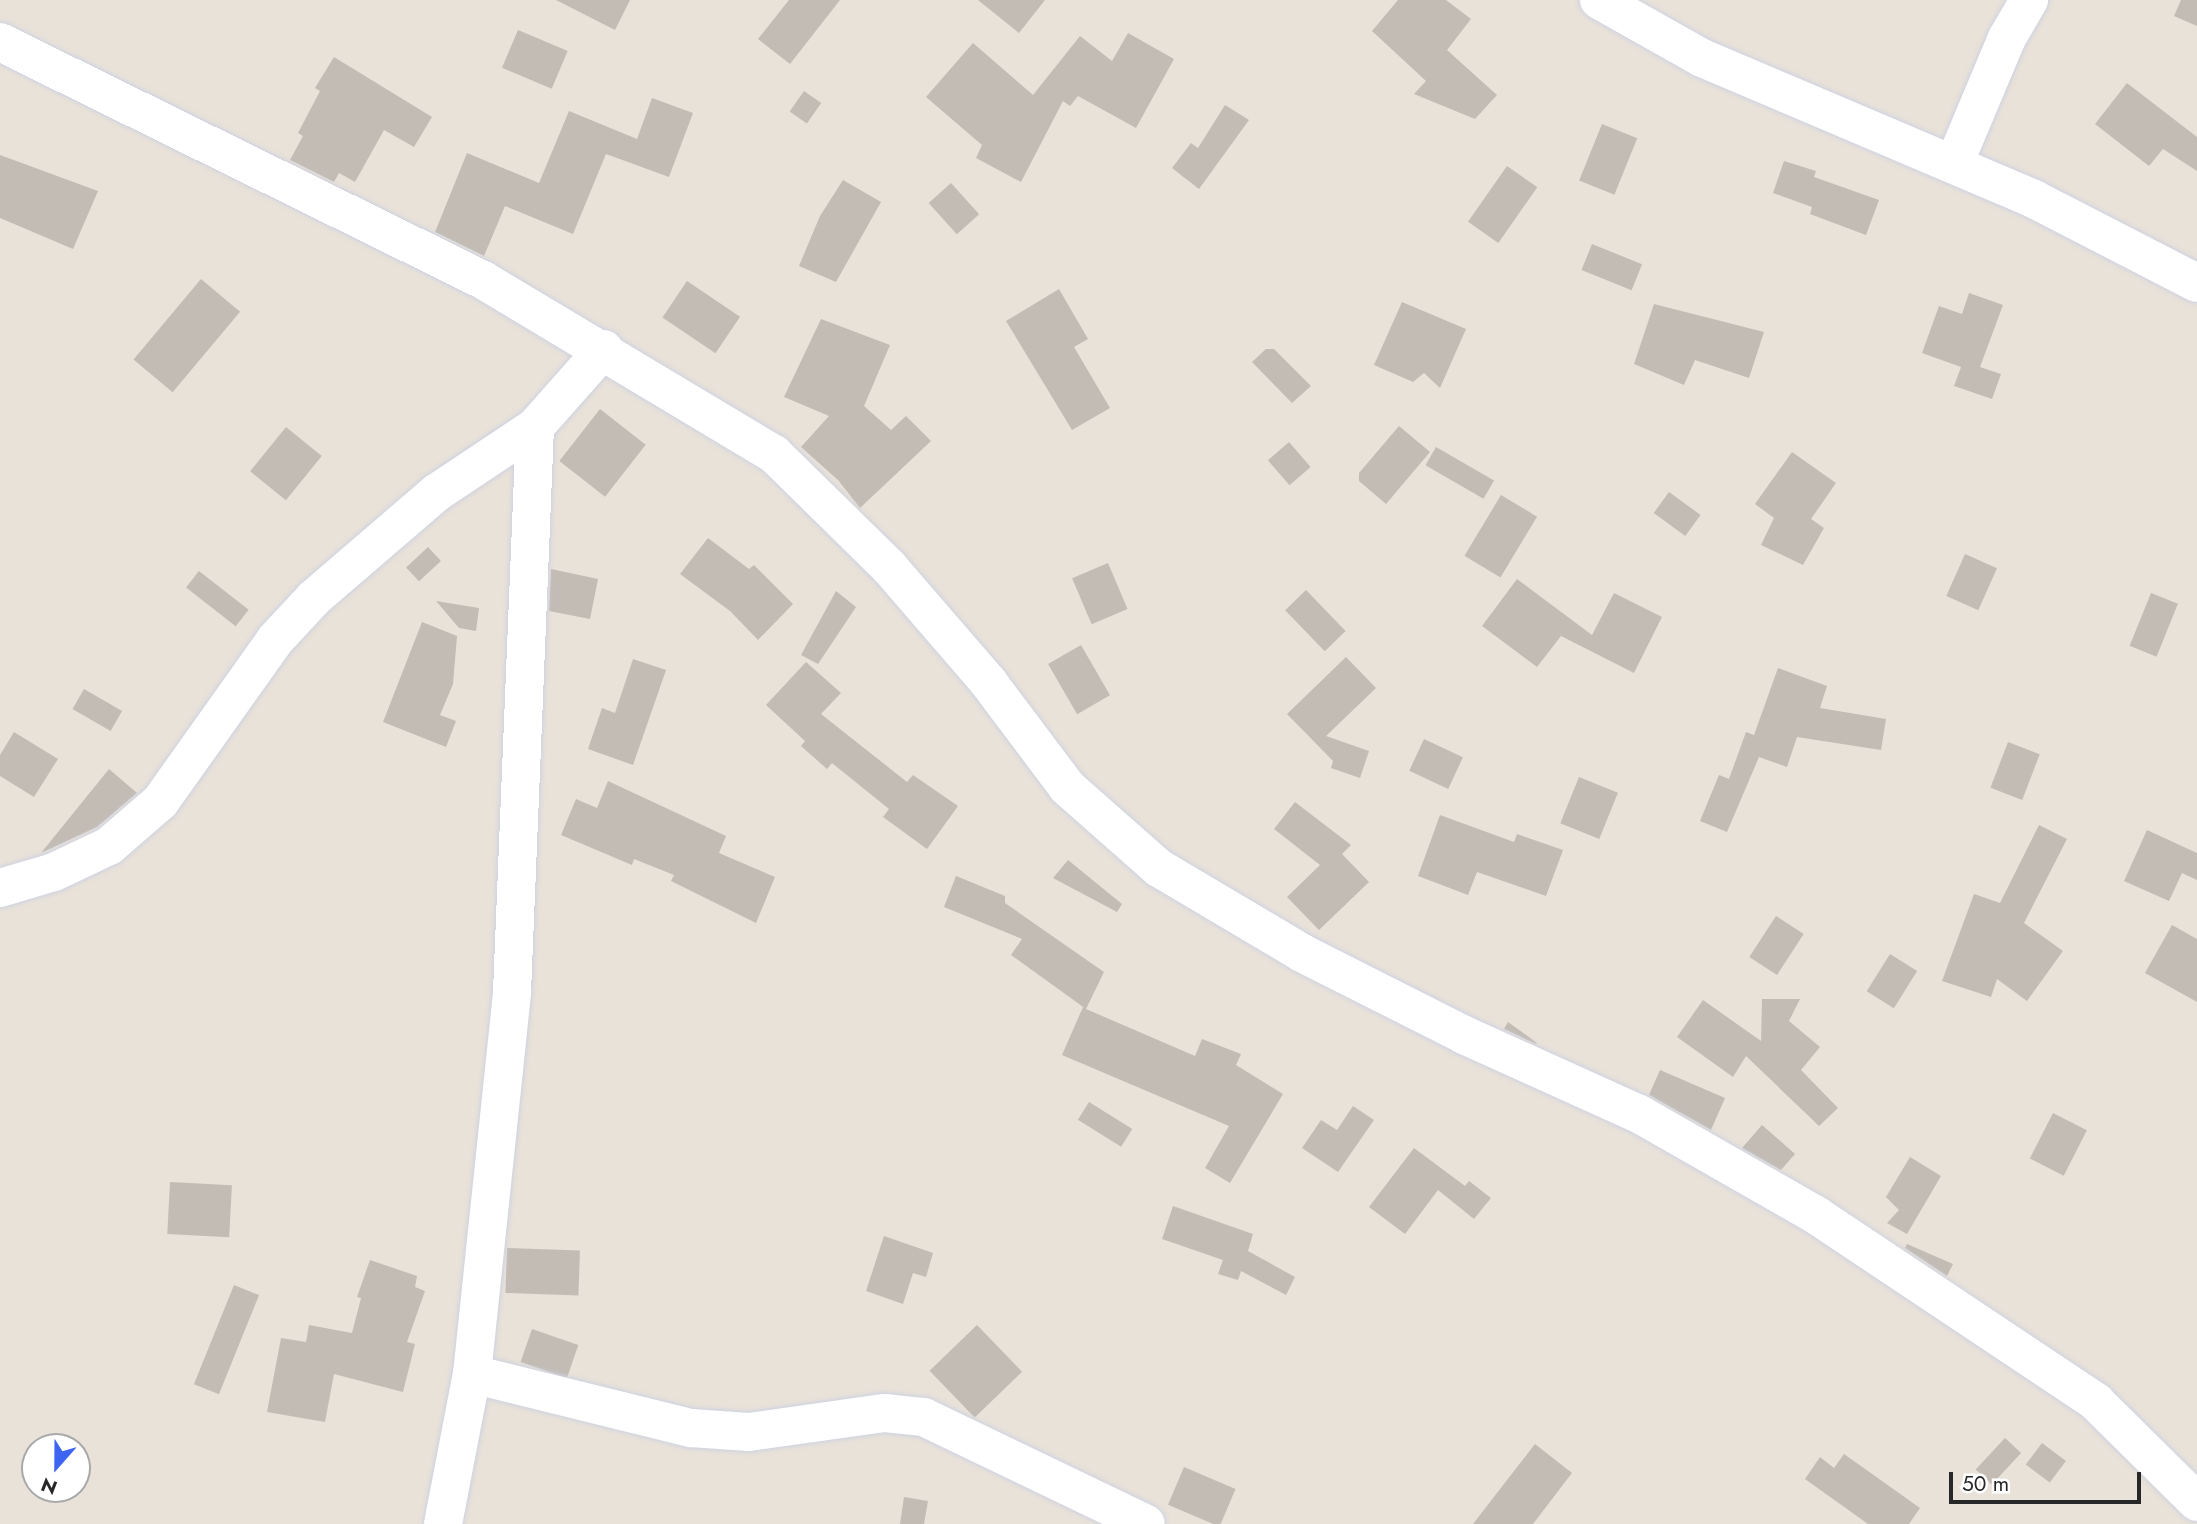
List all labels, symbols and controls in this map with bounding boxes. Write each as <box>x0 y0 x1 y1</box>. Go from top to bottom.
north arrow <box>21 1433 91 1503</box>
scale bar <box>1952 1458 2144 1502</box>
text: 50 m <box>1962 1469 2009 1499</box>
text: N <box>37 1471 61 1502</box>

